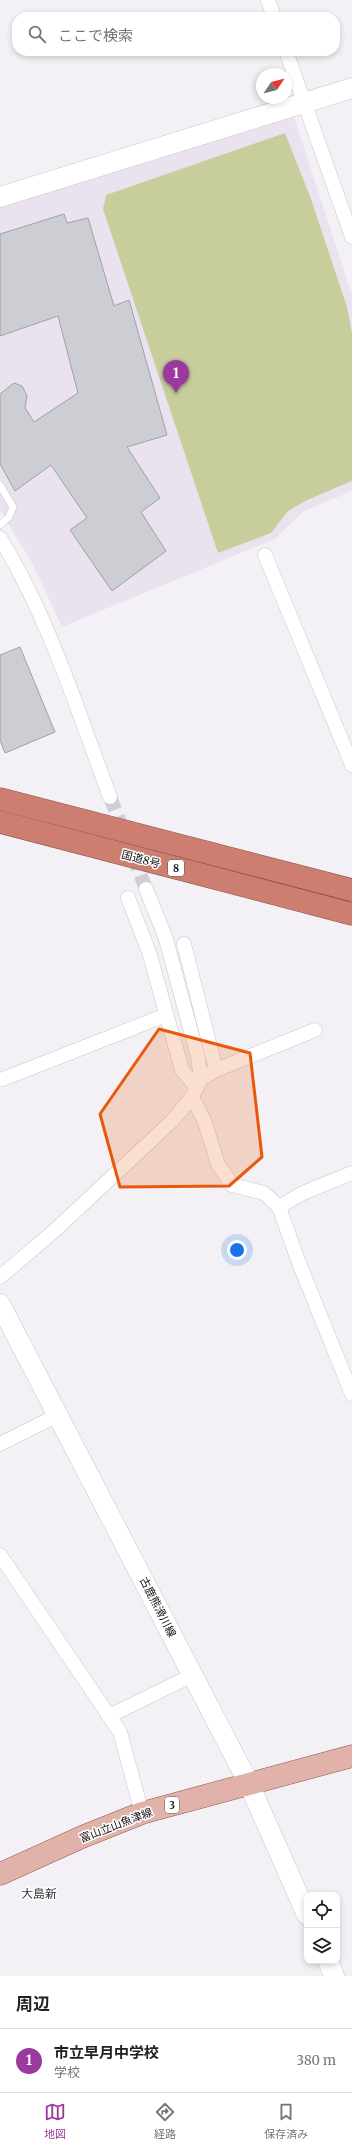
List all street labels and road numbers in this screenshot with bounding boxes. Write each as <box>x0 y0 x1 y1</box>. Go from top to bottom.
street label: 国道8号 <box>120 847 162 871</box>
road number: 8 <box>168 860 184 876</box>
street label: 古鹿熊滑川線 <box>137 1574 179 1640</box>
road number: 3 <box>165 1797 179 1813</box>
street label: 富山立山魚津線 <box>78 1805 154 1845</box>

